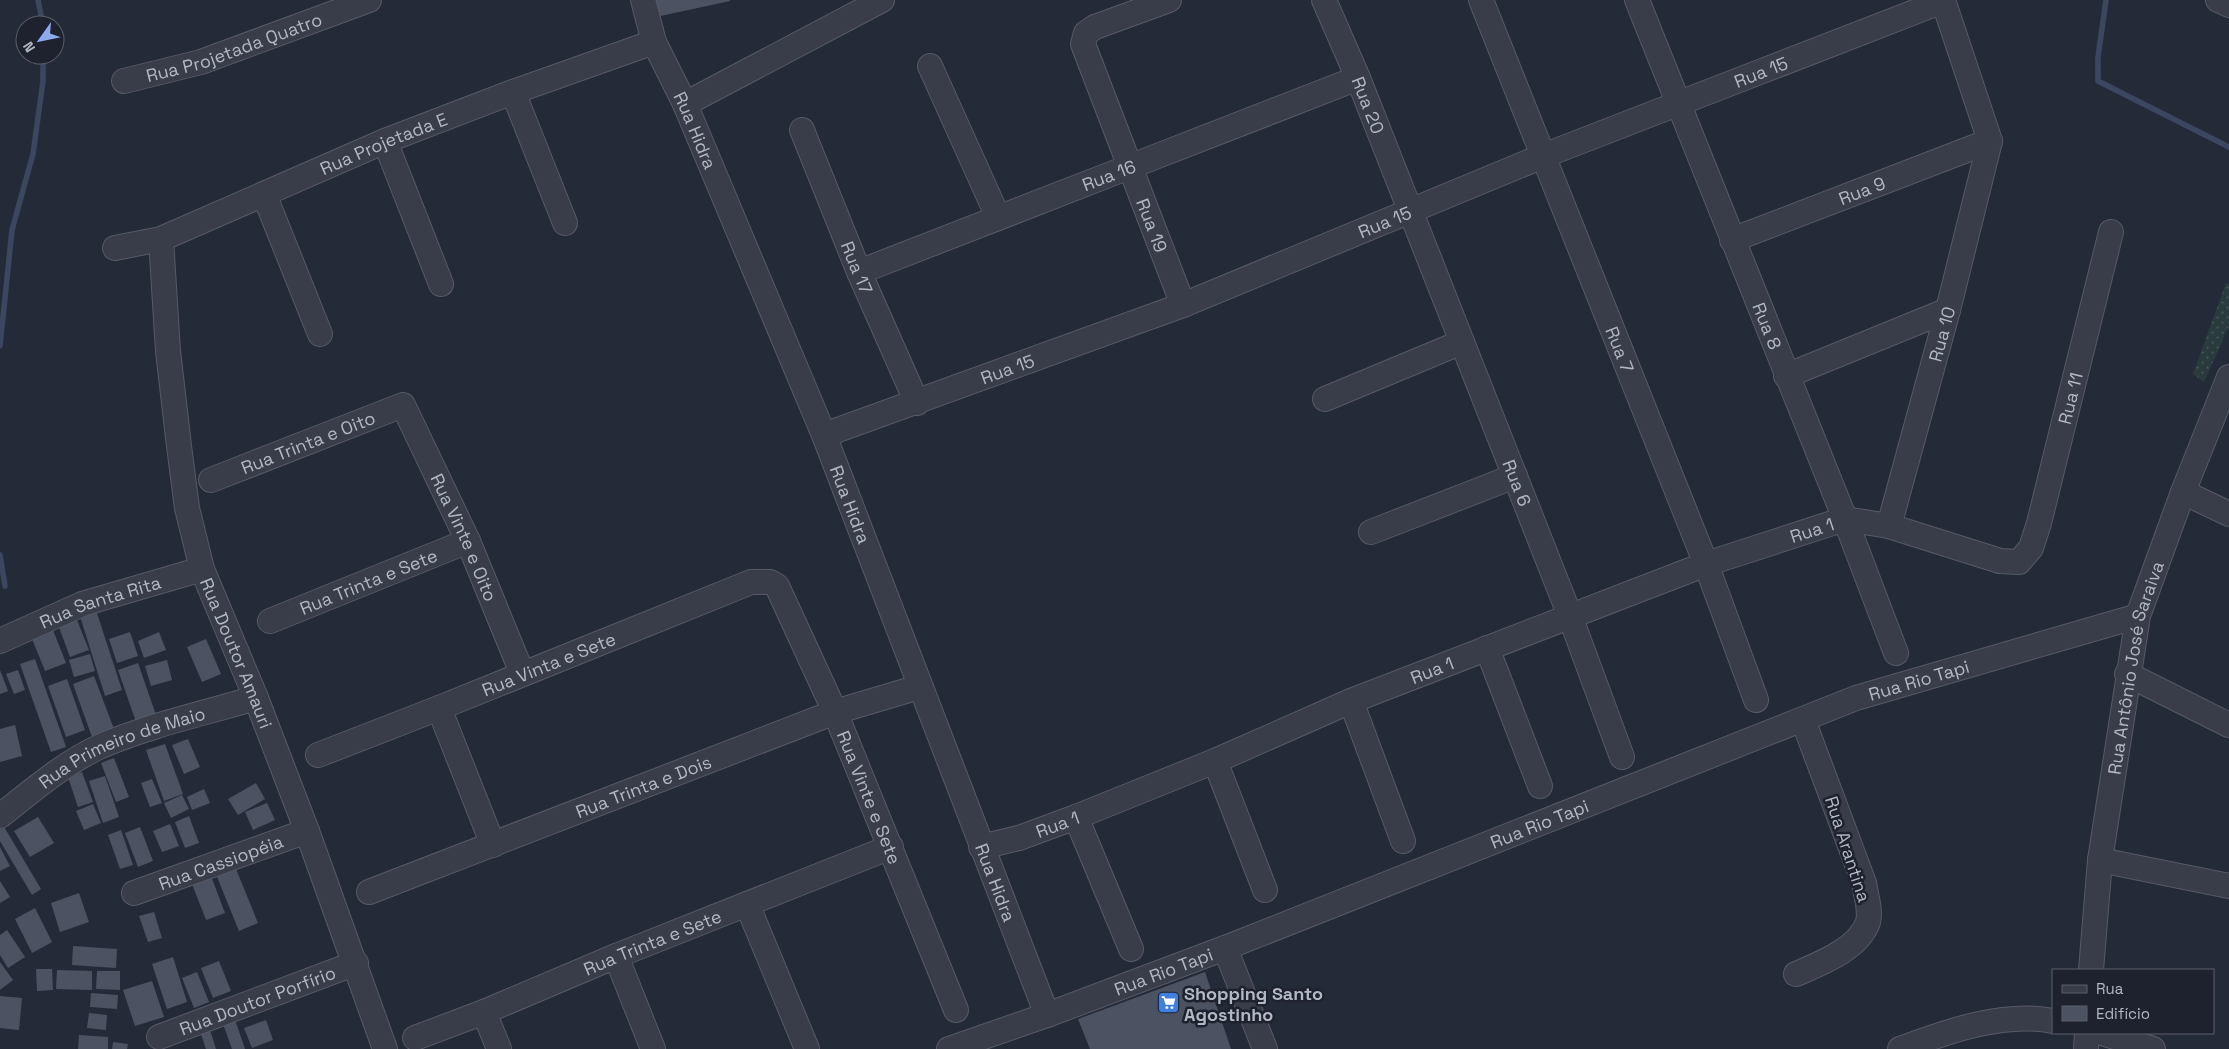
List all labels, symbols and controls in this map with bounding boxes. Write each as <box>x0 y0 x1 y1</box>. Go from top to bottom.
street label: Rua Projetada Quatro <box>143 7 325 87</box>
north arrow <box>15 15 65 65</box>
text: N <box>19 38 39 56</box>
street label: Rua 15 <box>1731 51 1791 92</box>
street label: Rua 20 <box>1347 73 1390 137</box>
street label: Rua Hidra <box>669 87 722 172</box>
street label: Rua Projetada E <box>316 107 450 180</box>
street label: Rua 16 <box>1079 154 1139 196</box>
street label: Rua 9 <box>1835 171 1888 210</box>
street label: Rua 19 <box>1132 195 1173 255</box>
street label: Rua 15 <box>1354 200 1415 243</box>
street label: Rua 17 <box>836 238 879 297</box>
street label: Rua 8 <box>1748 299 1787 353</box>
street label: Rua 10 <box>1923 304 1960 364</box>
street label: Rua 7 <box>1601 323 1640 376</box>
street label: Rua 15 <box>977 348 1037 389</box>
street label: Rua 11 <box>2052 370 2087 427</box>
street label: Rua Trinta e Oito <box>237 406 378 479</box>
street label: Rua 6 <box>1498 456 1537 509</box>
street label: Rua Hidra <box>825 462 876 547</box>
street label: Rua Vinte e Oito <box>426 470 503 605</box>
street label: Rua 1 <box>1787 512 1837 548</box>
street label: Rua Trinta e Sete <box>296 543 441 619</box>
street label: Rua Antônio José Saraiva <box>2102 558 2169 776</box>
street label: Rua Santa Rita <box>36 570 164 633</box>
street label: Rua Doutor Amauri <box>195 574 278 731</box>
street label: Rua Vinta e Sete <box>478 626 619 701</box>
street label: Rua 1 <box>1407 651 1457 689</box>
street label: Rua Rio Tapi <box>1866 654 1972 705</box>
street label: Rua Primeiro de Maio <box>34 701 208 793</box>
street label: Rua Vinte e Sete <box>832 727 907 867</box>
street label: Rua Trinta e Dois <box>572 749 714 823</box>
street label: Rua Arantina <box>1820 793 1876 905</box>
street label: Rua Rio Tapi <box>1487 794 1592 853</box>
street label: Rua 1 <box>1032 805 1082 842</box>
street label: Rua Cassiopéia <box>155 829 286 895</box>
street label: Rua Hidra <box>971 840 1021 925</box>
street label: Rua Trinta e Sete <box>580 904 725 980</box>
street label: Rua Rio Tapi <box>1111 942 1216 1000</box>
street label: Rua Doutor Porfírio <box>176 960 339 1040</box>
legend <box>2052 969 2214 1034</box>
text: Rua <box>2096 979 2124 998</box>
place label: Shopping Santo Agostinho <box>1184 982 1323 1026</box>
supermarket icon: Shopping Santo Agostinho <box>1156 991 1180 1015</box>
text: Edifício <box>2096 1004 2150 1023</box>

